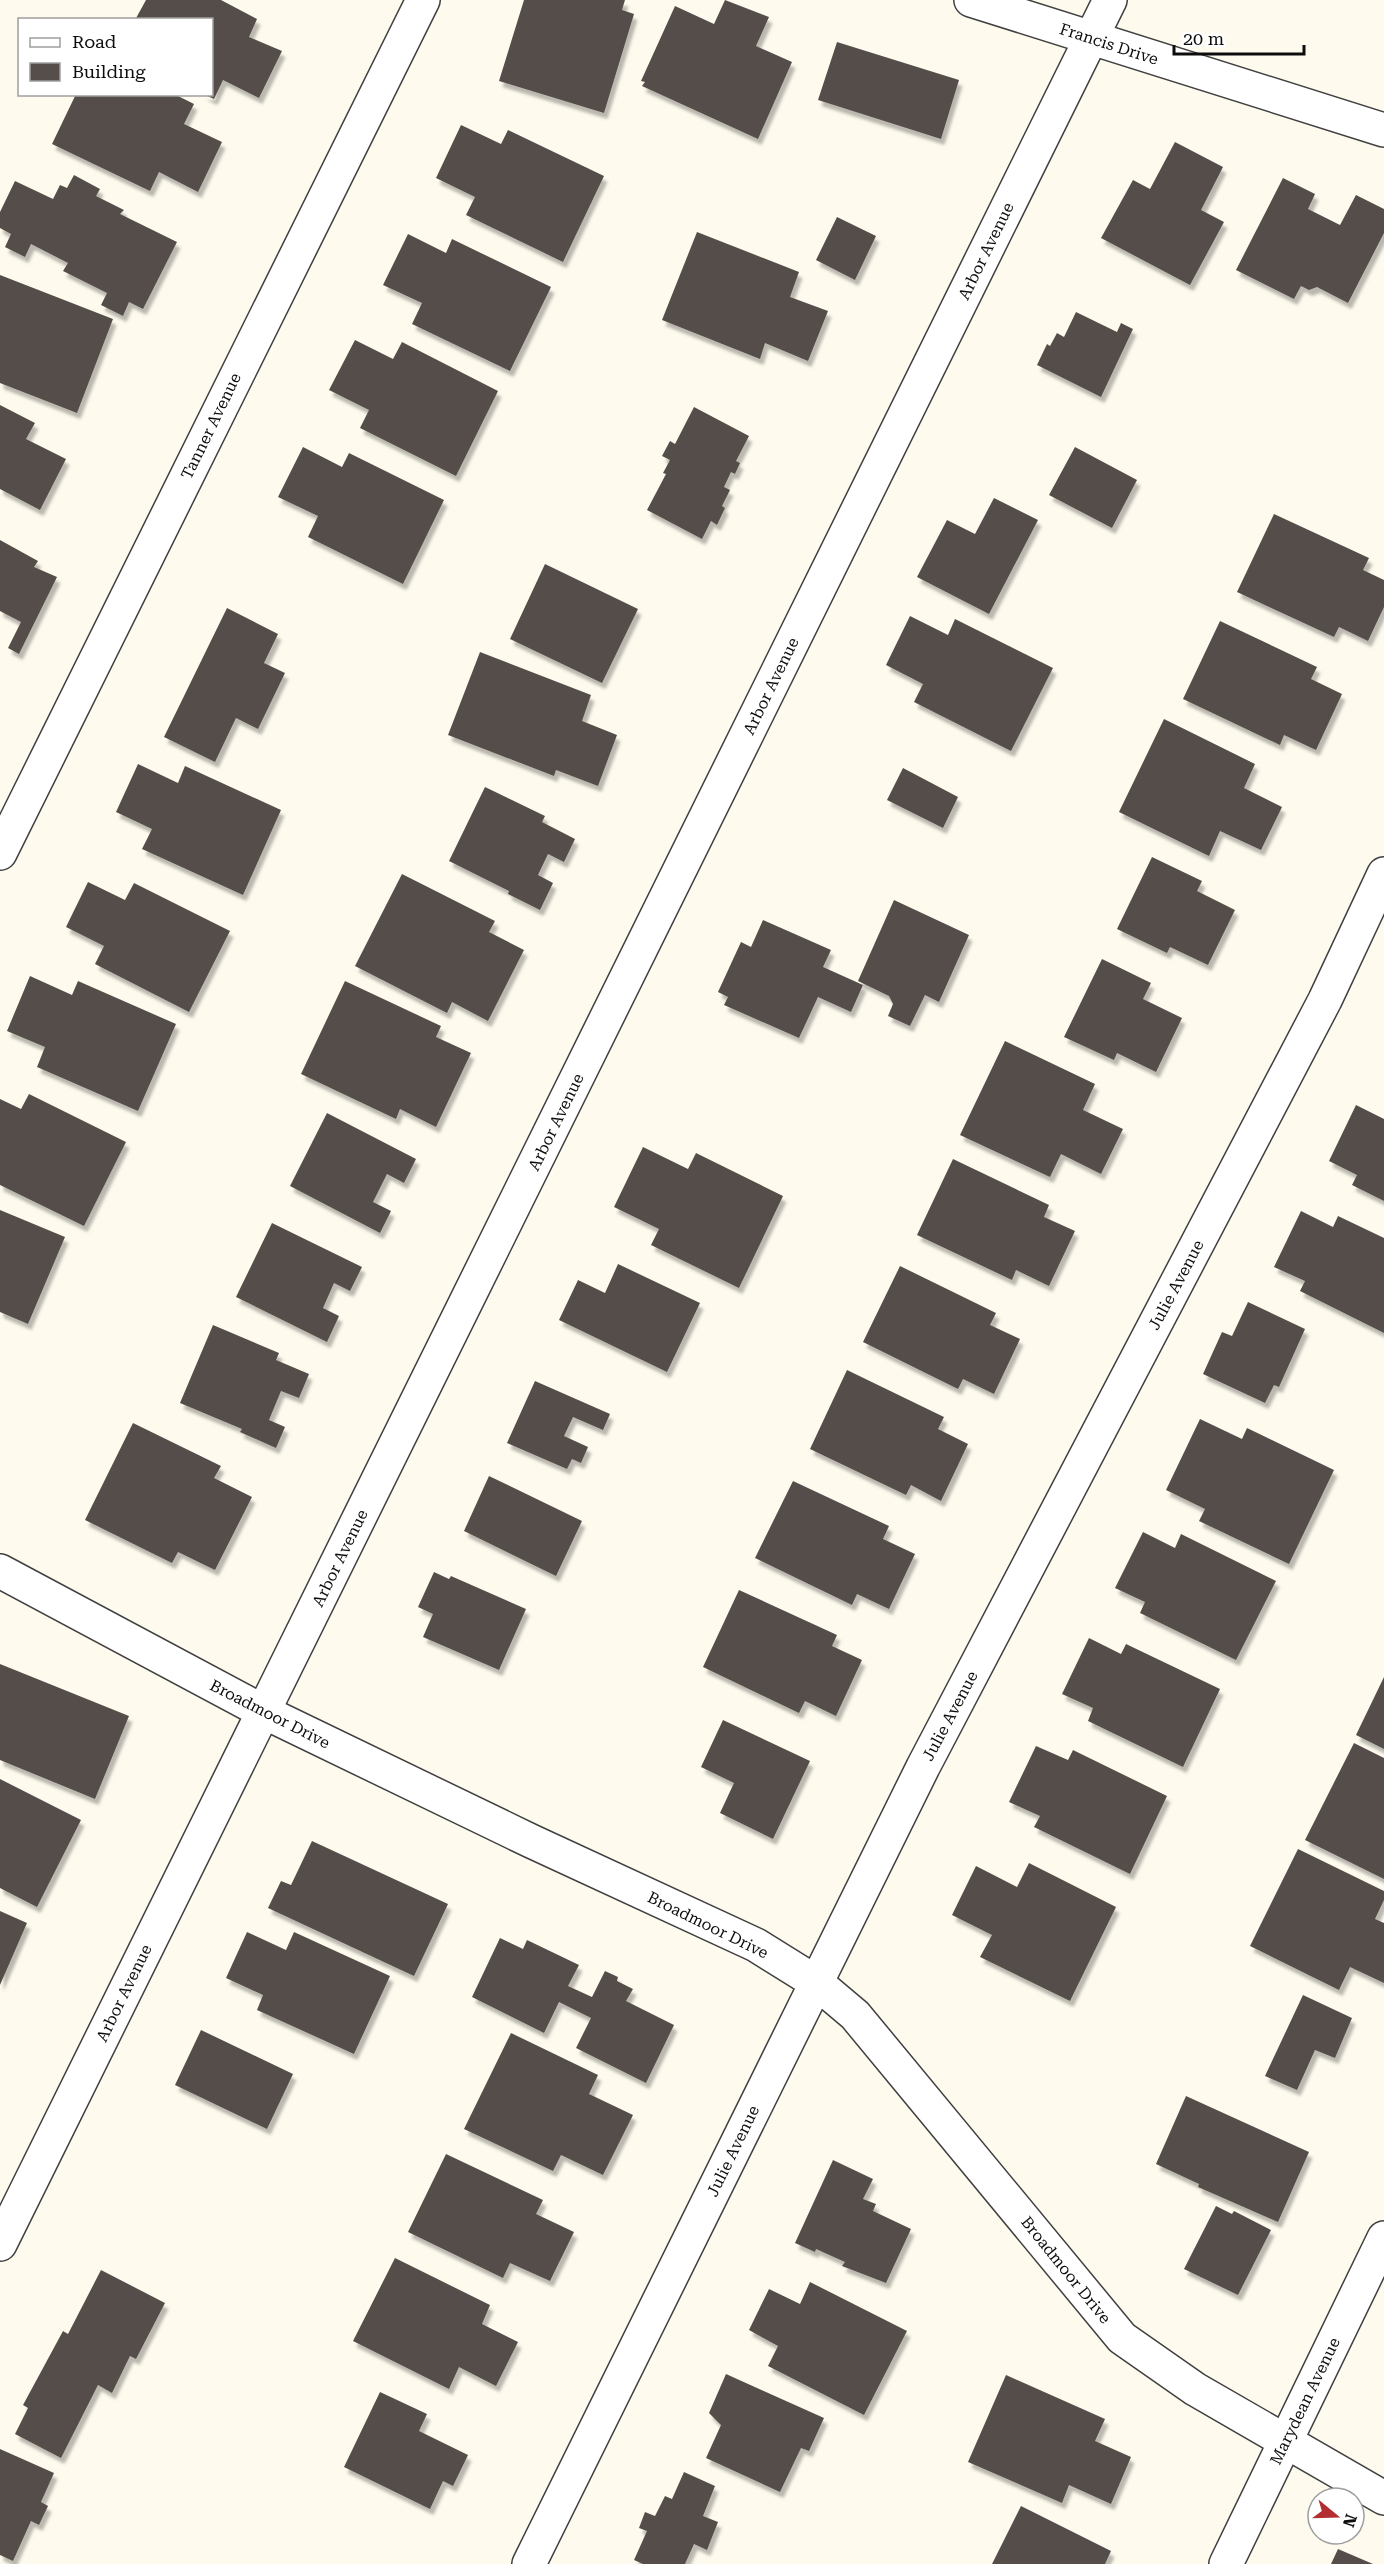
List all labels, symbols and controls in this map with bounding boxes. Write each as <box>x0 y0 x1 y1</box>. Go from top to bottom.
legend <box>18 18 213 96</box>
scale bar <box>1174 18 1304 56</box>
street label: Francis Drive <box>1057 19 1161 69</box>
text: 20 m <box>1183 28 1224 49</box>
text: Road <box>72 31 117 52</box>
text: Building <box>72 61 146 82</box>
street label: Arbor Avenue <box>954 199 1018 303</box>
street label: Tanner Avenue <box>177 370 245 482</box>
street label: Arbor Avenue <box>739 634 803 738</box>
street label: Arbor Avenue <box>524 1070 588 1174</box>
street label: Julie Avenue <box>1144 1237 1208 1333</box>
street label: Arbor Avenue <box>308 1506 372 1610</box>
street label: Julie Avenue <box>918 1668 982 1764</box>
street label: Broadmoor Drive <box>207 1676 333 1753</box>
street label: Broadmoor Drive <box>644 1887 772 1963</box>
street label: Arbor Avenue <box>92 1941 156 2045</box>
street label: Julie Avenue <box>703 2102 763 2200</box>
street label: Broadmoor Drive <box>1017 2213 1115 2328</box>
street label: Marydean Avenue <box>1266 2334 1344 2468</box>
north arrow <box>1306 2486 1366 2546</box>
text: N <box>1339 2512 1361 2530</box>

